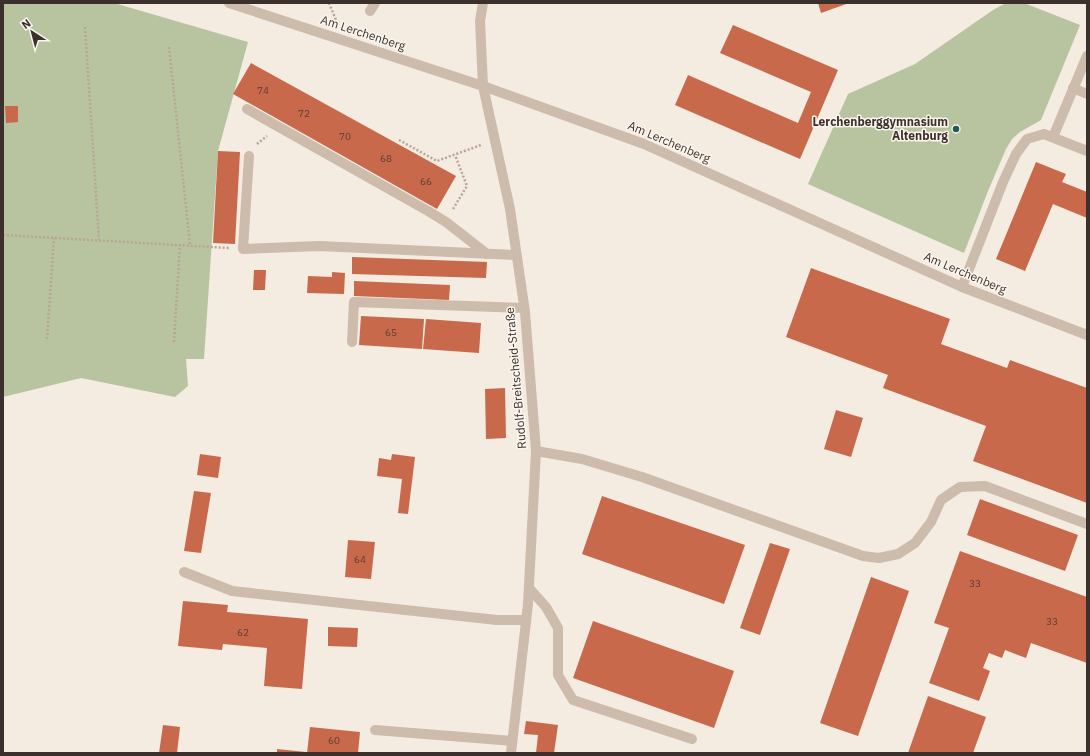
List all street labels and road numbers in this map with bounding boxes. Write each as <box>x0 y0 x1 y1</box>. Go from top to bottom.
street label: Am Lerchenberg <box>319 12 408 53</box>
street label: Am Lerchenberg <box>626 117 713 166</box>
street label: Am Lerchenberg <box>922 248 1009 297</box>
street label: Rudolf-Breitscheid-Straße <box>502 306 529 449</box>

